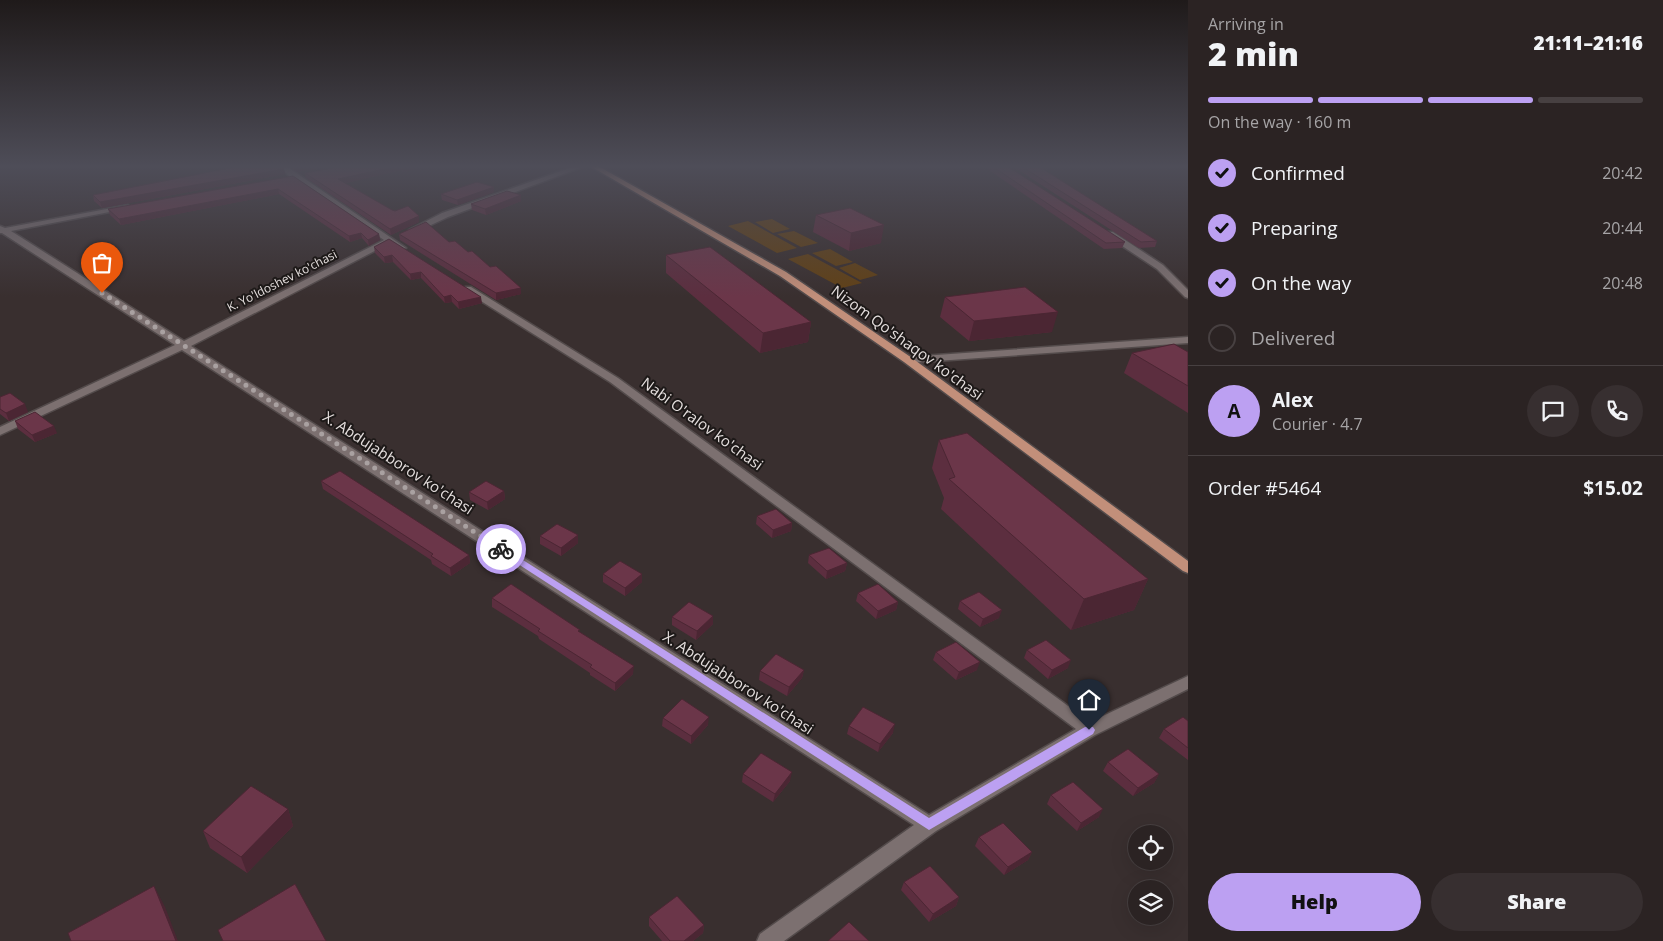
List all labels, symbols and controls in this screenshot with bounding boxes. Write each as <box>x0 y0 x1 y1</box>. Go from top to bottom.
text: Arriving in <box>1208 13 1284 35</box>
text: 21:11–21:16 <box>1533 30 1643 56</box>
text: 2 min <box>1208 32 1299 75</box>
text: On the way · 160 m <box>1208 111 1351 133</box>
icon: check <box>1208 159 1236 187</box>
text: Confirmed <box>1251 160 1345 186</box>
text: 20:42 <box>1602 162 1643 184</box>
icon: check <box>1208 214 1236 242</box>
text: Preparing <box>1251 215 1338 241</box>
text: 20:44 <box>1602 217 1643 239</box>
pin <box>81 242 123 293</box>
street label: K. Yo'ldoshev ko'chasi <box>224 245 340 316</box>
icon: bag <box>88 249 116 277</box>
icon: check <box>1208 269 1236 297</box>
text: On the way <box>1251 270 1351 296</box>
text: 20:48 <box>1602 272 1643 294</box>
street label: Nizom Qo'shaqov ko'chasi <box>828 280 988 404</box>
text: Delivered <box>1251 325 1335 351</box>
street label: Nabi O'ralov ko'chasi <box>638 372 768 474</box>
button: chat <box>1527 385 1579 437</box>
button: phone <box>1591 385 1643 437</box>
text: Alex <box>1272 387 1313 413</box>
text: A <box>1227 398 1241 424</box>
street label: X. Abdujabborov ko'chasi <box>320 406 478 518</box>
text: Courier · 4.7 <box>1272 413 1363 435</box>
text: Order #5464 <box>1208 475 1321 501</box>
text: $15.02 <box>1583 475 1643 501</box>
courier <box>476 524 526 574</box>
icon: bike <box>487 535 515 563</box>
street label: X. Abdujabborov ko'chasi <box>660 626 818 738</box>
pin <box>1068 679 1110 730</box>
icon: home <box>1075 686 1103 714</box>
map controls <box>1128 825 1173 925</box>
button: locate <box>1128 825 1173 870</box>
button: Help <box>1208 873 1421 931</box>
button: Share <box>1431 873 1643 931</box>
button: layers <box>1128 880 1173 925</box>

